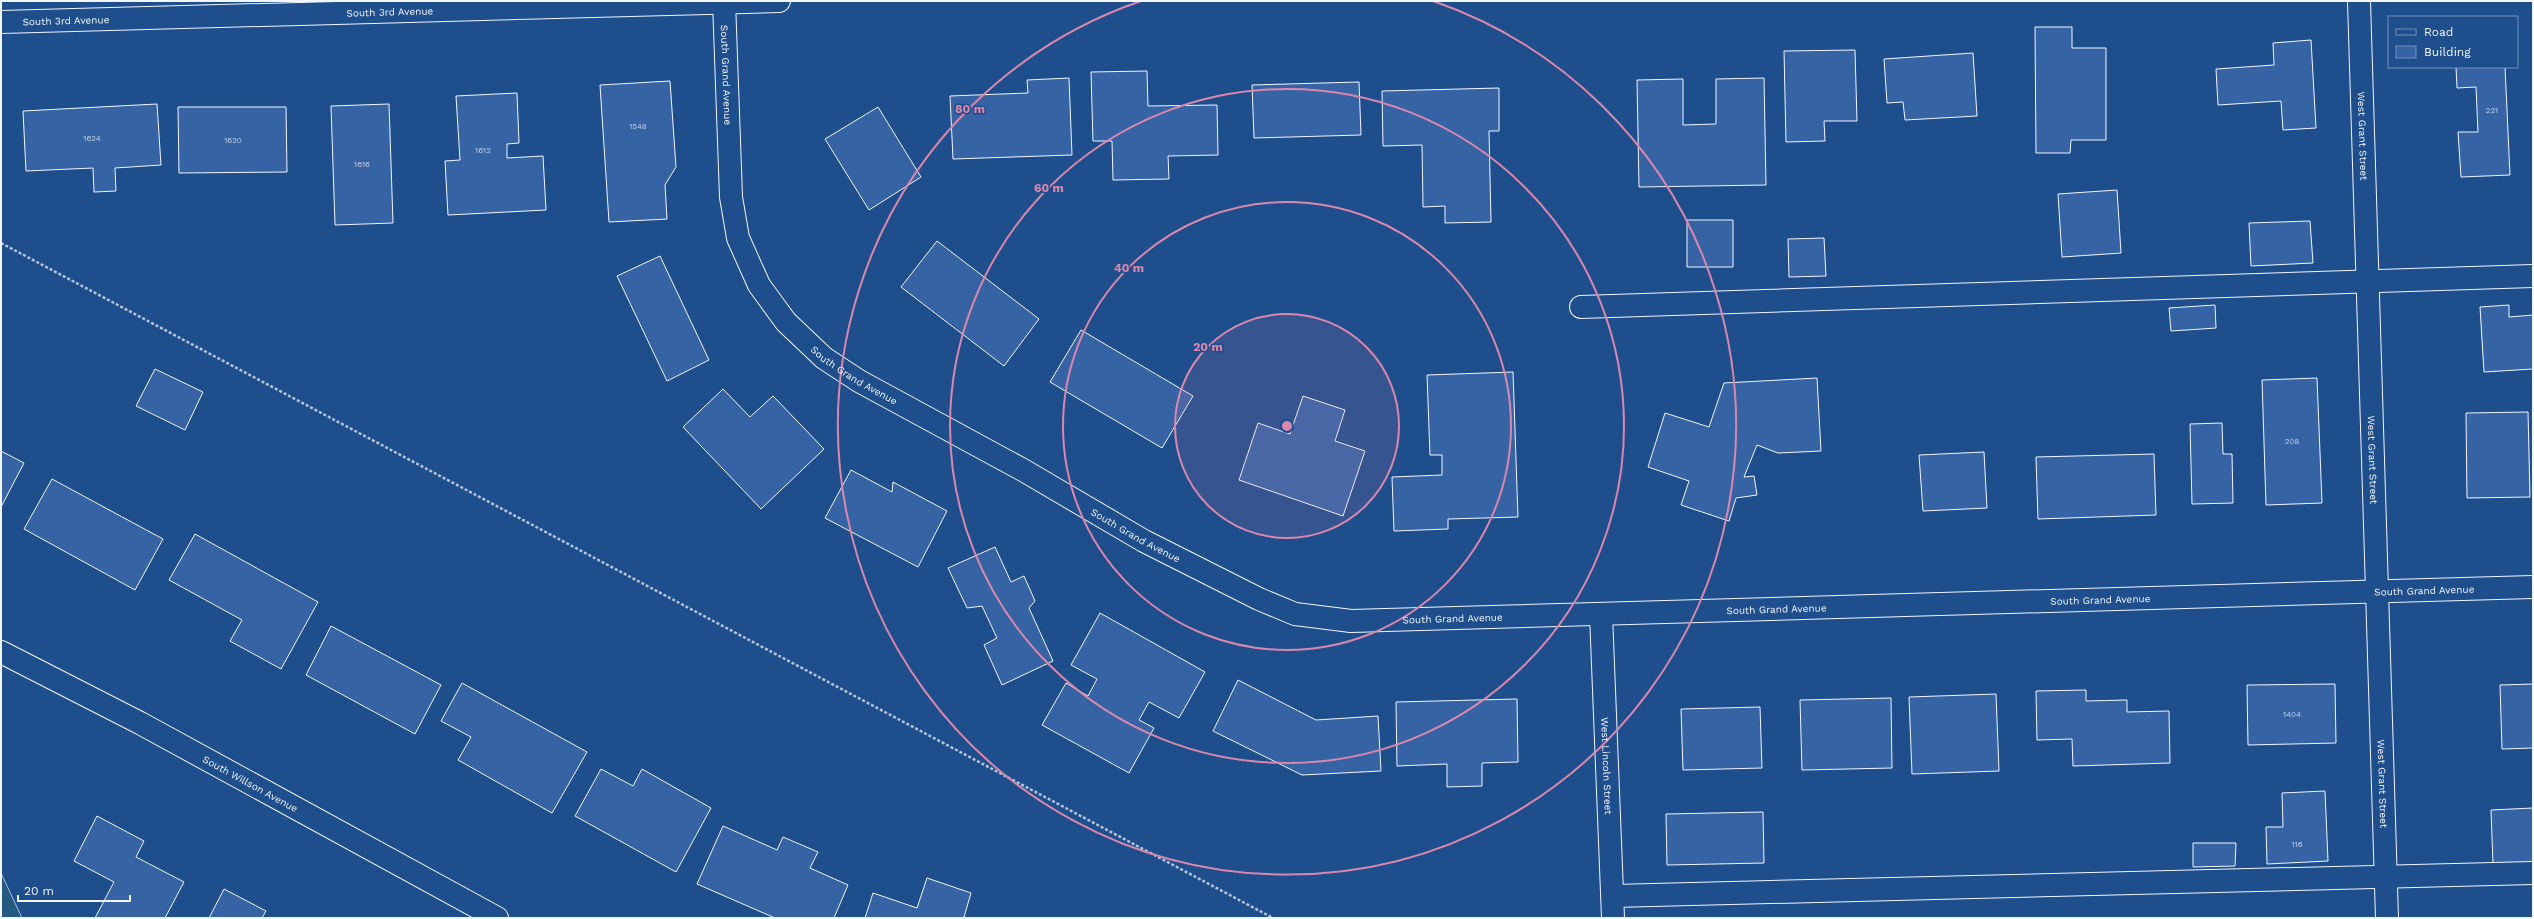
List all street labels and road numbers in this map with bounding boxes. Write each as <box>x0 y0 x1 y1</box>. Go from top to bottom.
street label: South 3rd Avenue <box>346 5 434 18</box>
street label: South 3rd Avenue <box>22 14 110 27</box>
street label: South Grand Avenue <box>719 25 734 125</box>
street label: West Grant Street <box>2356 91 2370 181</box>
street label: South Grand Avenue <box>809 343 900 406</box>
street label: West Grant Street <box>2366 415 2380 505</box>
street label: South Grand Avenue <box>1089 506 1182 564</box>
street label: South Grand Avenue <box>2374 583 2475 597</box>
street label: South Grand Avenue <box>2050 593 2151 606</box>
street label: South Grand Avenue <box>1726 602 1827 616</box>
street label: South Grand Avenue <box>1402 611 1503 625</box>
street label: West Lincoln Street <box>1600 717 1614 815</box>
street label: West Grant Street <box>2376 739 2390 829</box>
street label: South Willson Avenue <box>201 753 300 814</box>

